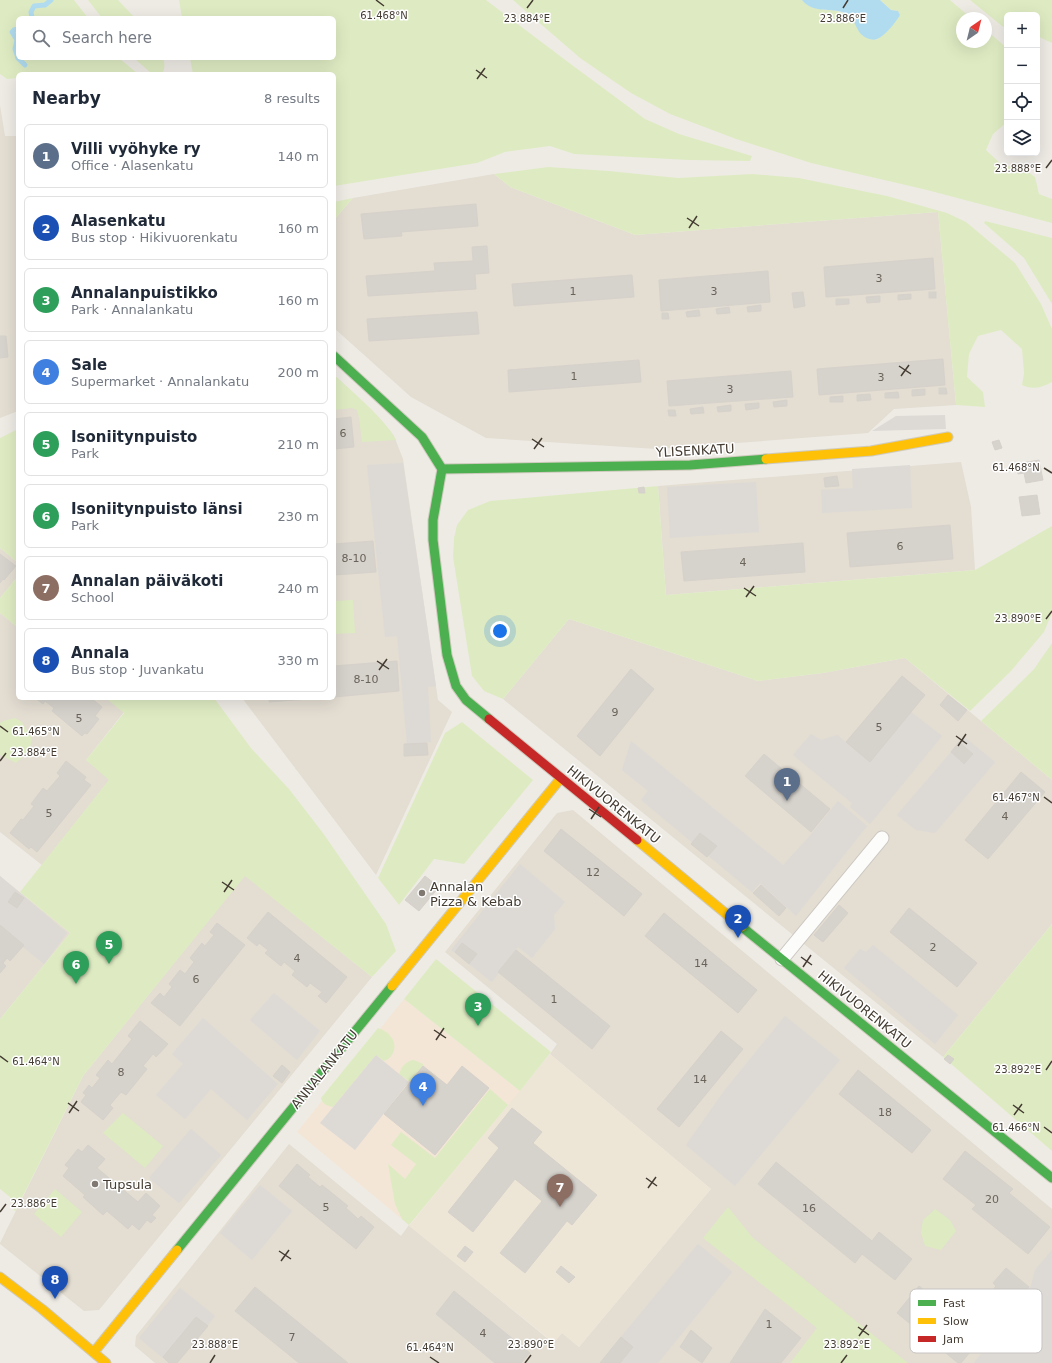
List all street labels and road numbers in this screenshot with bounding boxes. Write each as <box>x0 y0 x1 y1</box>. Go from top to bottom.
street label: YLISENKATU <box>654 441 735 460</box>
street label: HIKIVUORENKATU <box>564 762 663 846</box>
street label: HIKIVUORENKATU <box>815 967 914 1051</box>
street label: ANNALANKATU <box>288 1027 361 1112</box>

